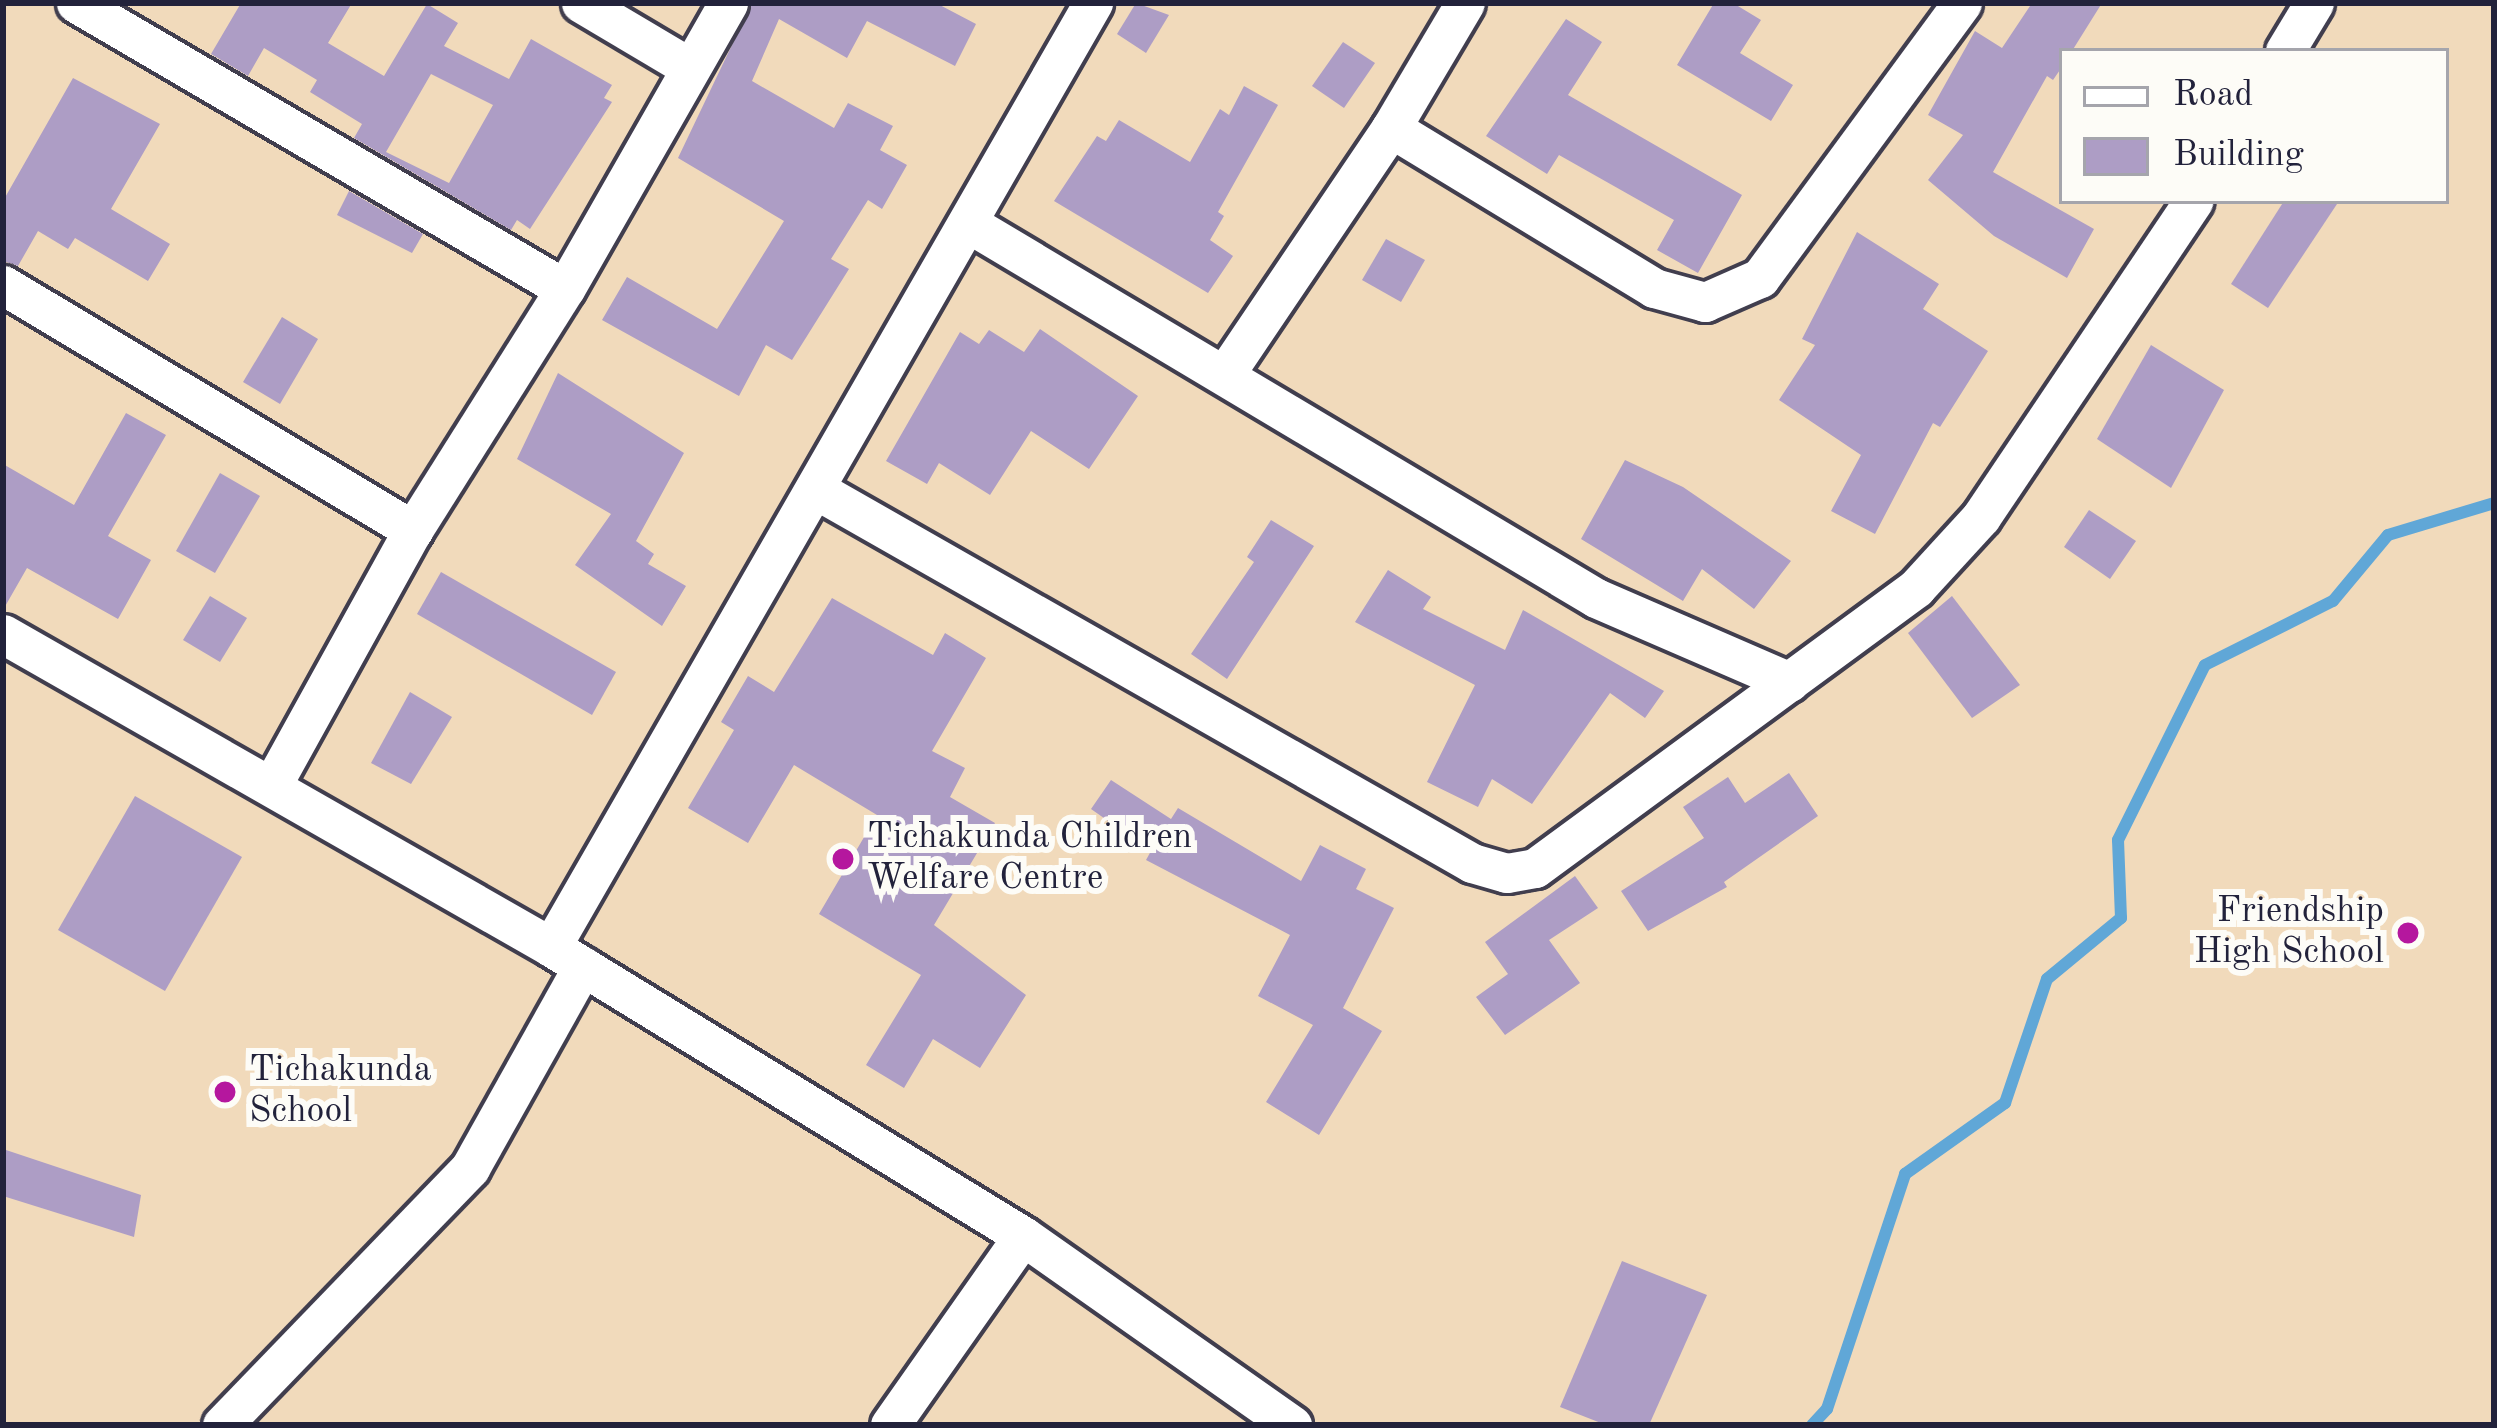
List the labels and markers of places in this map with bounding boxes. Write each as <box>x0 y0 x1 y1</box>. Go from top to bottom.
place label: Tichakunda Children Welfare Centre <box>867 816 1192 901</box>
marker: Tichakunda Children Welfare Centre <box>830 846 856 872</box>
place label: Friendship High School <box>2194 890 2384 975</box>
marker: Friendship High School <box>2395 920 2421 946</box>
place label: Tichakunda School <box>249 1049 431 1134</box>
marker: Tichakunda School <box>212 1079 238 1105</box>

